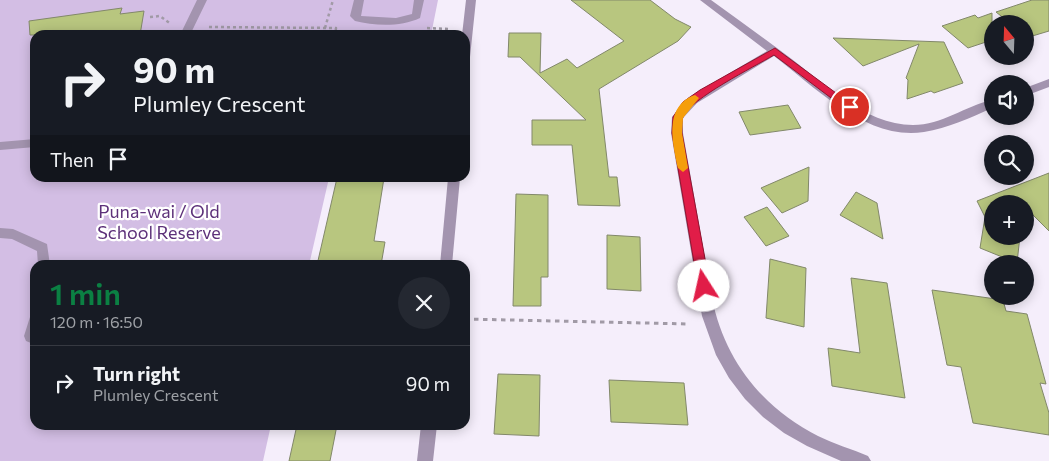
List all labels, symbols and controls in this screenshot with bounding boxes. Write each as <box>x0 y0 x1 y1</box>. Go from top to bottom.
north arrow <box>984 15 1034 65</box>
map controls <box>984 15 1034 305</box>
text: 90 m <box>133 47 215 90</box>
icon: right <box>50 50 115 115</box>
button: sound <box>984 75 1034 125</box>
pin <box>829 86 871 128</box>
text: Plumley Crescent <box>133 90 306 117</box>
icon: arrive <box>836 93 864 121</box>
button: search <box>984 135 1034 185</box>
icon: arrive <box>104 145 132 173</box>
text: Then <box>50 148 94 171</box>
button: + <box>984 195 1034 245</box>
park label: Puna-wai / Old School Reserve <box>97 200 221 243</box>
button: − <box>984 255 1034 305</box>
position arrow <box>677 259 729 311</box>
text: 1 min <box>50 274 121 311</box>
button: close <box>398 277 450 329</box>
text: 120 m · 16:50 <box>50 312 143 331</box>
text: Turn right <box>93 362 180 385</box>
icon: right <box>50 369 78 397</box>
text: 90 m <box>406 372 450 395</box>
text: Plumley Crescent <box>93 385 219 404</box>

